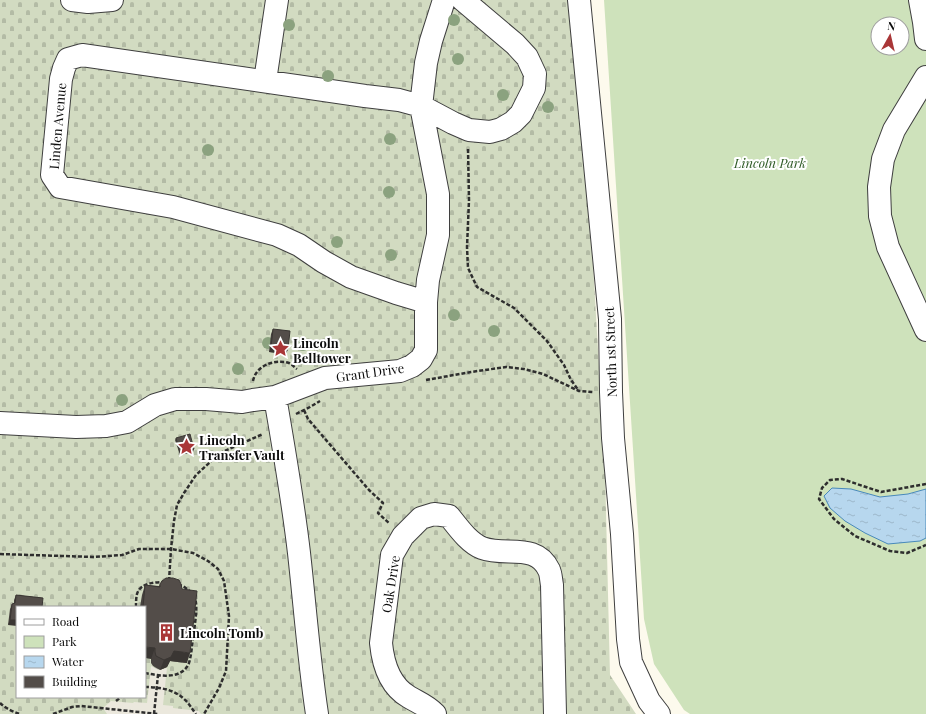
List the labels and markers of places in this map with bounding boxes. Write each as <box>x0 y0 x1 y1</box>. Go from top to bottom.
place label: Lincoln Belltower <box>293 334 351 366</box>
place icon: Lincoln Belltower <box>270 339 290 359</box>
place label: Lincoln Transfer Vault <box>199 431 285 463</box>
place icon: Lincoln Transfer Vault <box>176 436 196 456</box>
building icon: Lincoln Tomb <box>157 622 177 642</box>
place label: Lincoln Tomb <box>180 624 264 641</box>

